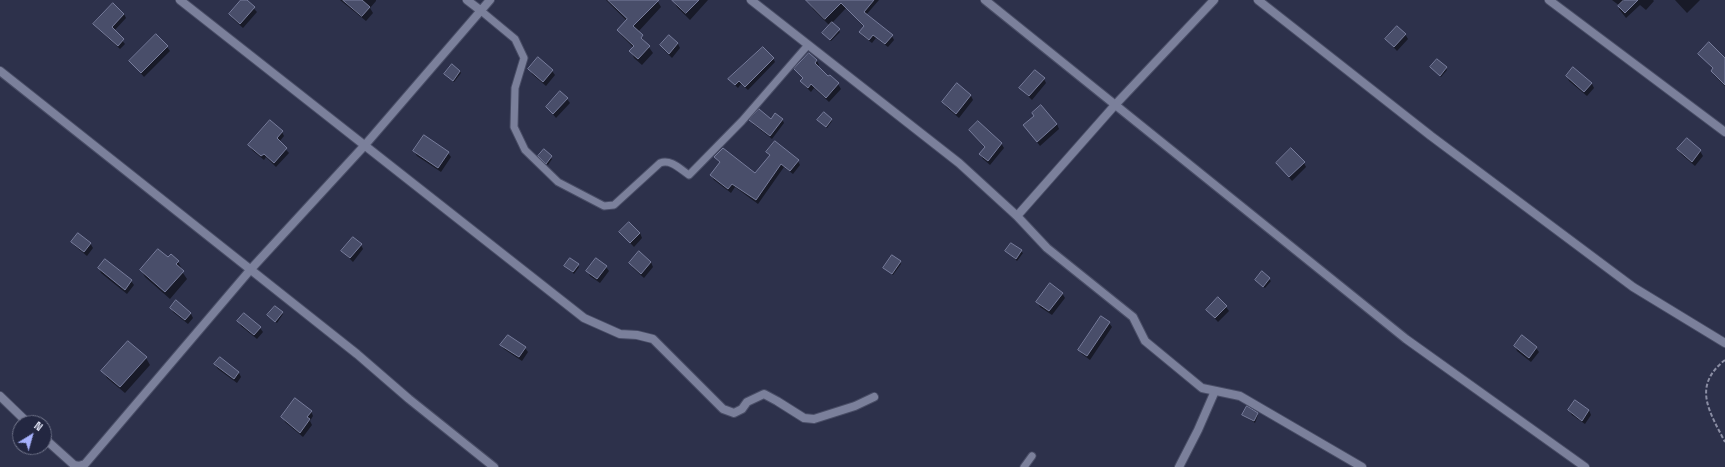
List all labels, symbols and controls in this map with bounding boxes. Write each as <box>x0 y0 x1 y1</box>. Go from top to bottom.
north arrow <box>12 415 52 455</box>
text: N <box>31 418 46 434</box>

